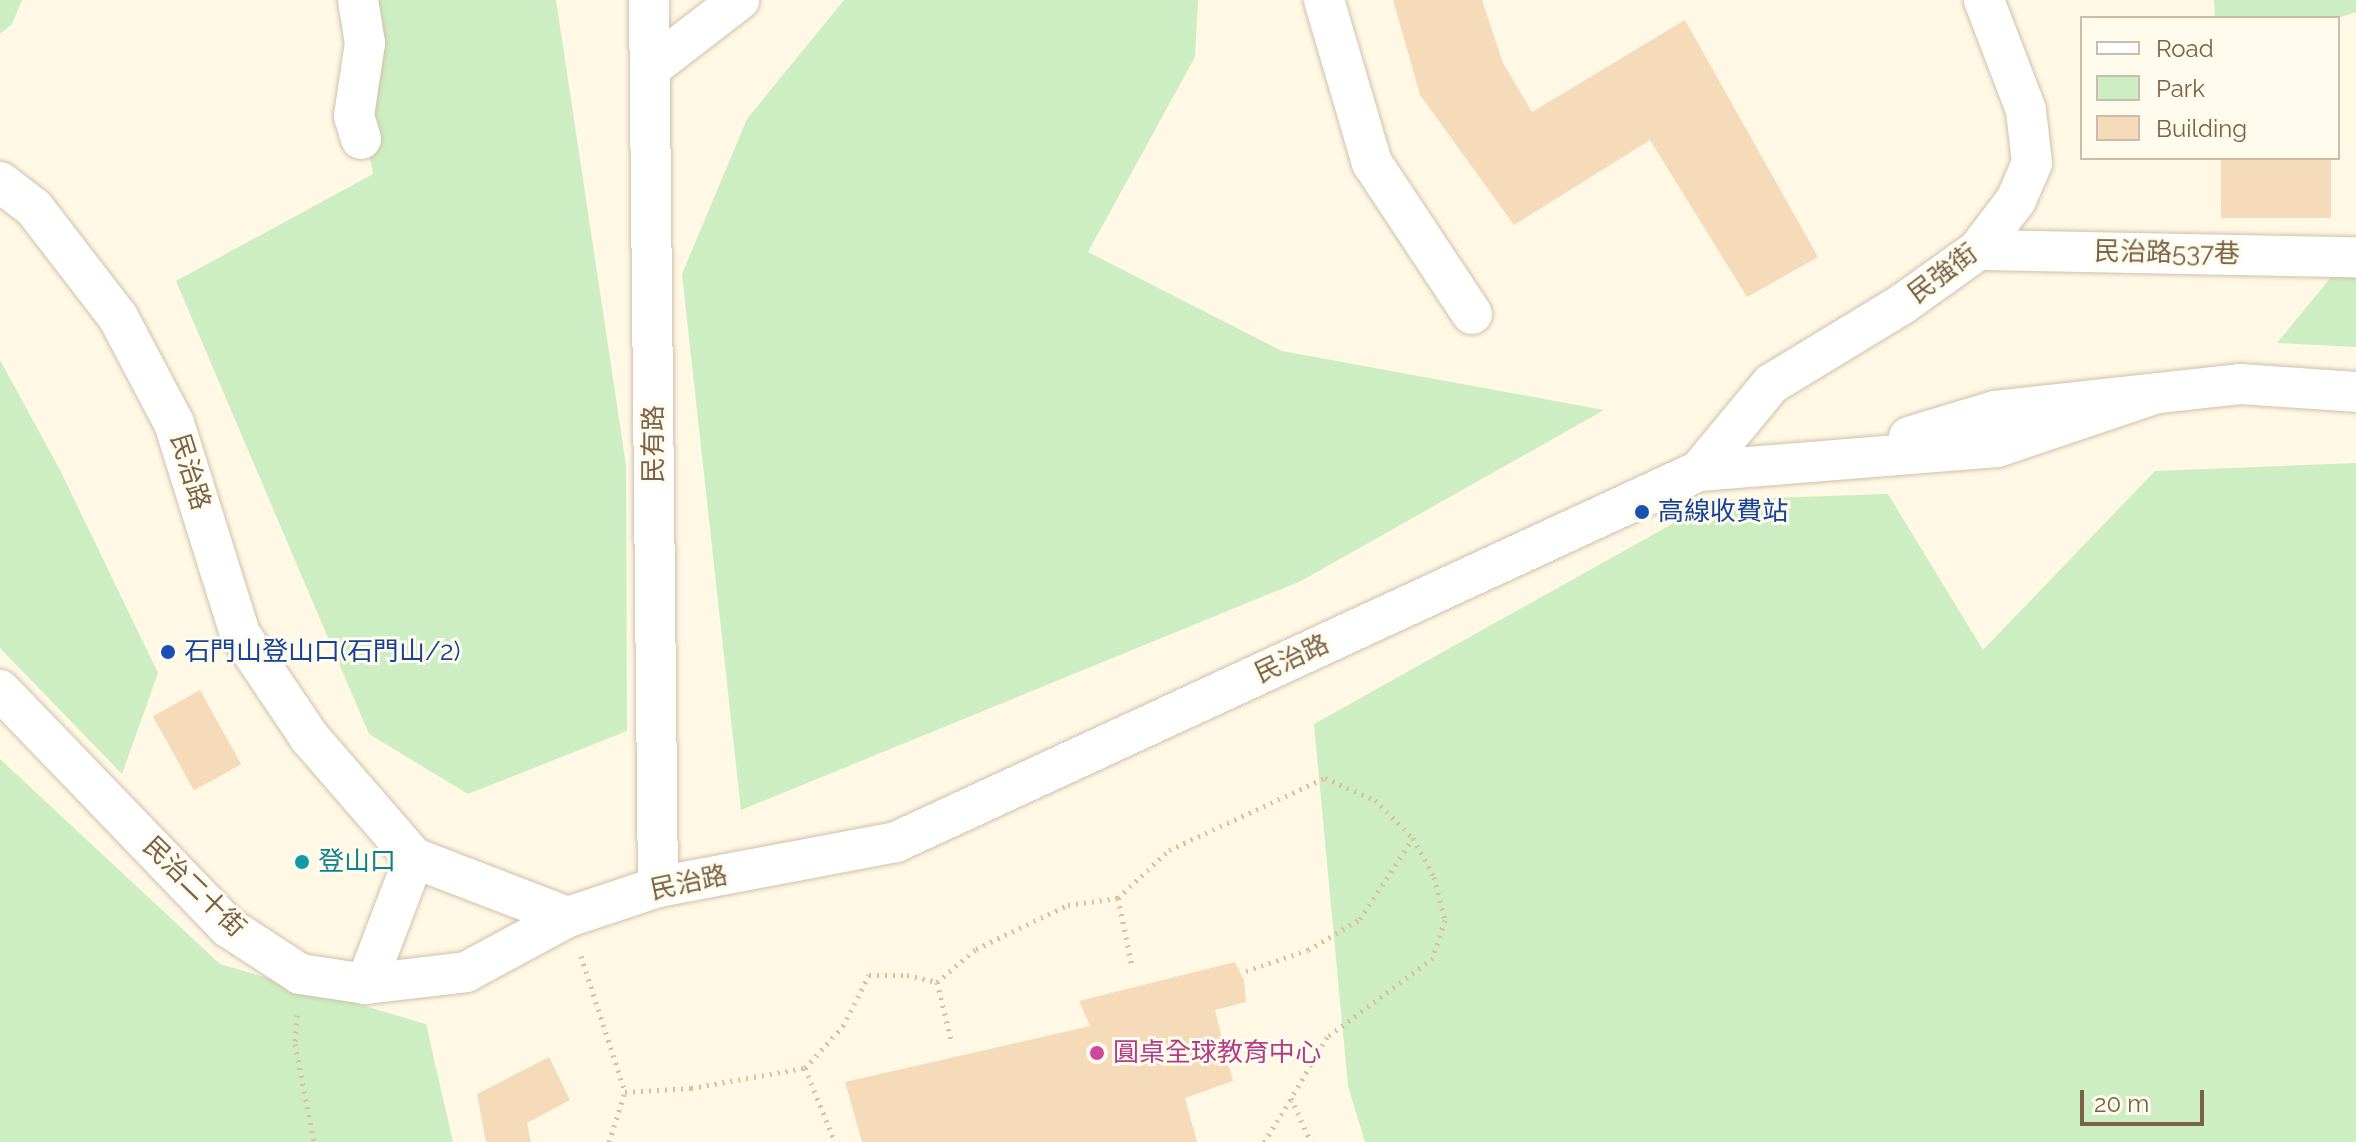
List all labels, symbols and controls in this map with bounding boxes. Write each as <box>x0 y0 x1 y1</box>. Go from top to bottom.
legend <box>2080 16 2340 160</box>
text: Road <box>2156 34 2214 63</box>
text: Park <box>2156 74 2205 103</box>
text: Building <box>2156 114 2247 143</box>
street label: 民治路537巷 <box>2094 236 2240 270</box>
street label: 民強街 <box>1902 238 1984 310</box>
street label: 民有路 <box>638 405 670 483</box>
street label: 民治路 <box>164 430 216 514</box>
place label: 高線收費站 <box>1658 496 1788 528</box>
marker: 高線收費站 <box>1633 503 1651 521</box>
street label: 民治路 <box>1250 628 1334 690</box>
place label: 石門山登山口(石門山/2) <box>184 636 461 668</box>
marker: 石門山登山口(石門山/2) <box>159 643 177 661</box>
street label: 民治二十街 <box>136 831 252 943</box>
place label: 登山口 <box>318 846 396 878</box>
marker: 登山口 <box>293 853 311 871</box>
street label: 民治路 <box>648 860 730 906</box>
place label: 圓桌全球教育中心 <box>1113 1037 1321 1069</box>
marker: 圓桌全球教育中心 <box>1088 1044 1106 1062</box>
scale bar <box>2084 1074 2208 1124</box>
text: 20 m <box>2094 1089 2149 1118</box>

